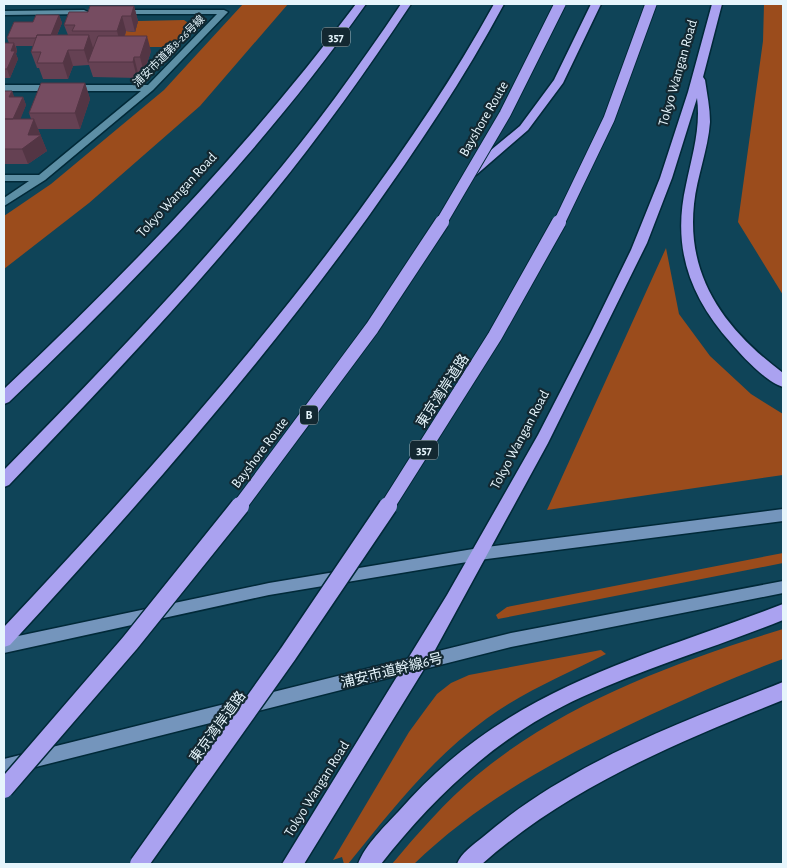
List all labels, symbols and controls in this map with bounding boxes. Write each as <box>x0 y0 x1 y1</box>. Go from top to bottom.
street label: 浦安市道第8-26号線 <box>131 13 207 89</box>
street label: Tokyo Wangan Road <box>656 18 700 128</box>
road number: 357 <box>322 28 350 46</box>
street label: Bayshore Route <box>457 79 511 159</box>
street label: Tokyo Wangan Road <box>134 150 220 240</box>
street label: 東京湾岸道路 <box>413 351 472 430</box>
street label: Tokyo Wangan Road <box>488 388 552 492</box>
road number: B <box>300 406 318 424</box>
street label: Bayshore Route <box>229 415 291 491</box>
road number: 357 <box>410 440 438 460</box>
street label: 浦安市道幹線6号 <box>339 651 444 690</box>
street label: 東京湾岸道路 <box>187 688 248 765</box>
street label: Tokyo Wangan Road <box>282 739 352 839</box>

